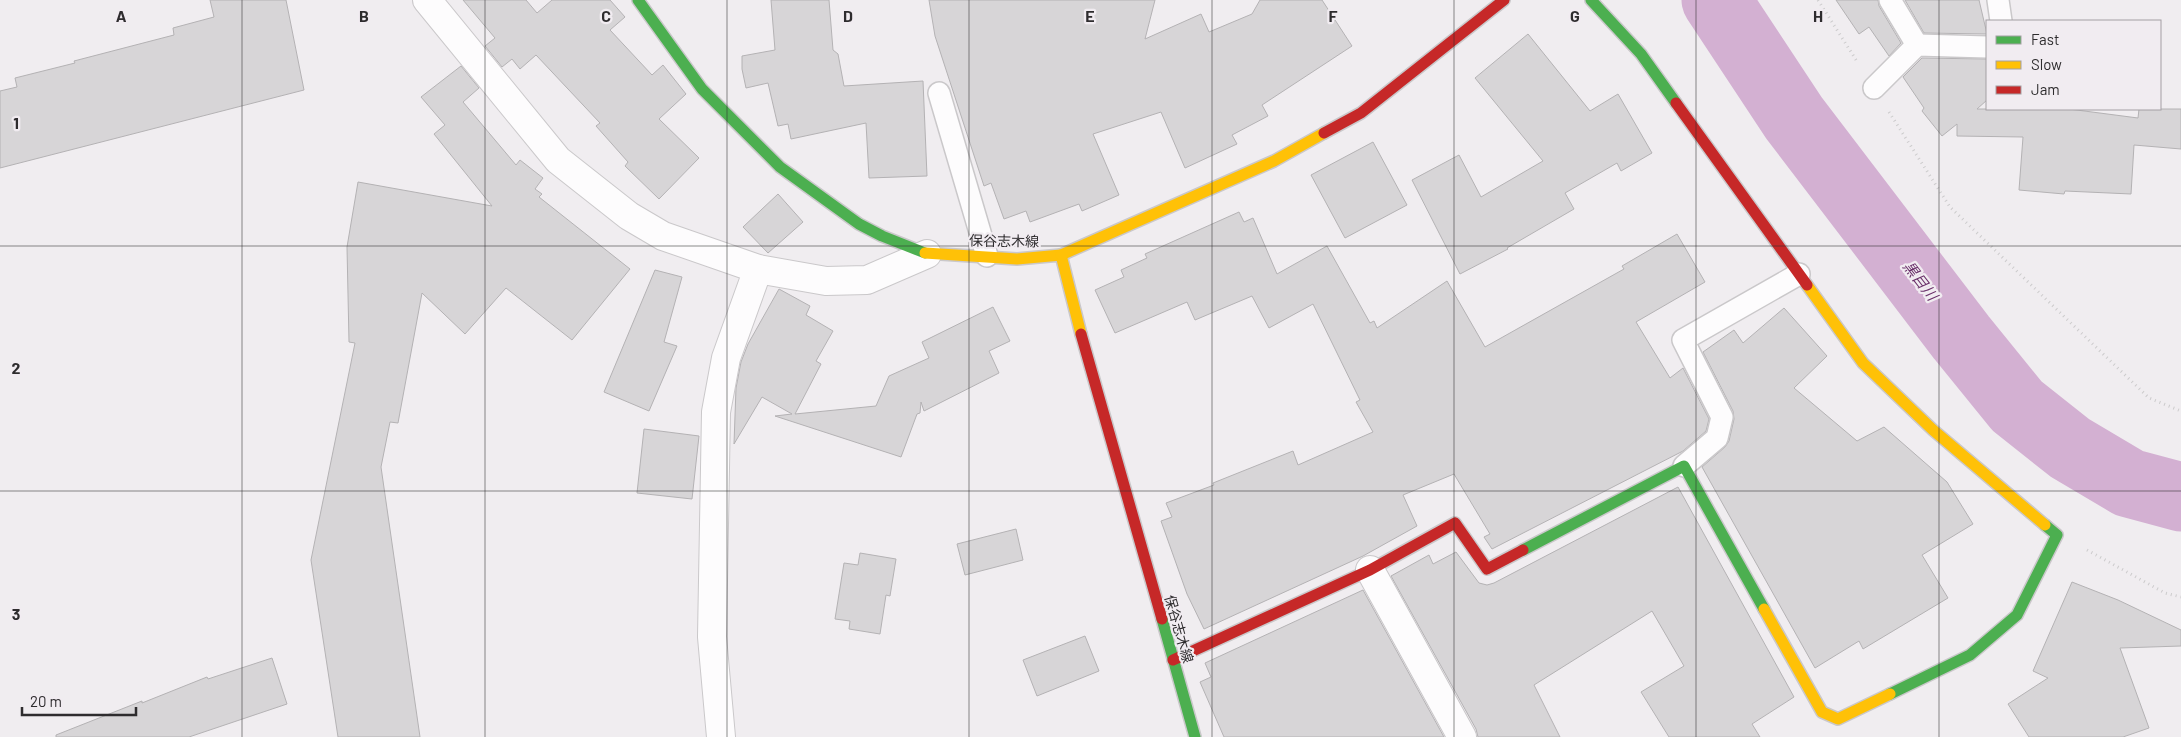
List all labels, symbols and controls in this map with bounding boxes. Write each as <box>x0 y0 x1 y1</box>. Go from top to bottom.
text: A <box>116 6 127 25</box>
text: B <box>359 6 369 25</box>
text: C <box>601 6 611 25</box>
text: D <box>843 6 853 25</box>
text: E <box>1085 6 1095 25</box>
text: F <box>1329 6 1338 25</box>
text: G <box>1570 6 1580 25</box>
text: H <box>1813 6 1823 25</box>
legend <box>1986 20 2161 110</box>
text: Fast <box>2031 30 2059 48</box>
text: Slow <box>2031 55 2062 73</box>
text: Jam <box>2031 80 2060 98</box>
text: 1 <box>13 113 19 132</box>
street label: 保谷志木線 <box>969 231 1039 250</box>
water label: 黒目川 <box>1900 257 1943 305</box>
text: 2 <box>12 358 21 377</box>
street label: 保谷志木線 <box>1162 593 1197 665</box>
text: 3 <box>12 604 20 623</box>
scale bar <box>22 684 136 716</box>
text: 20 m <box>30 692 62 710</box>

